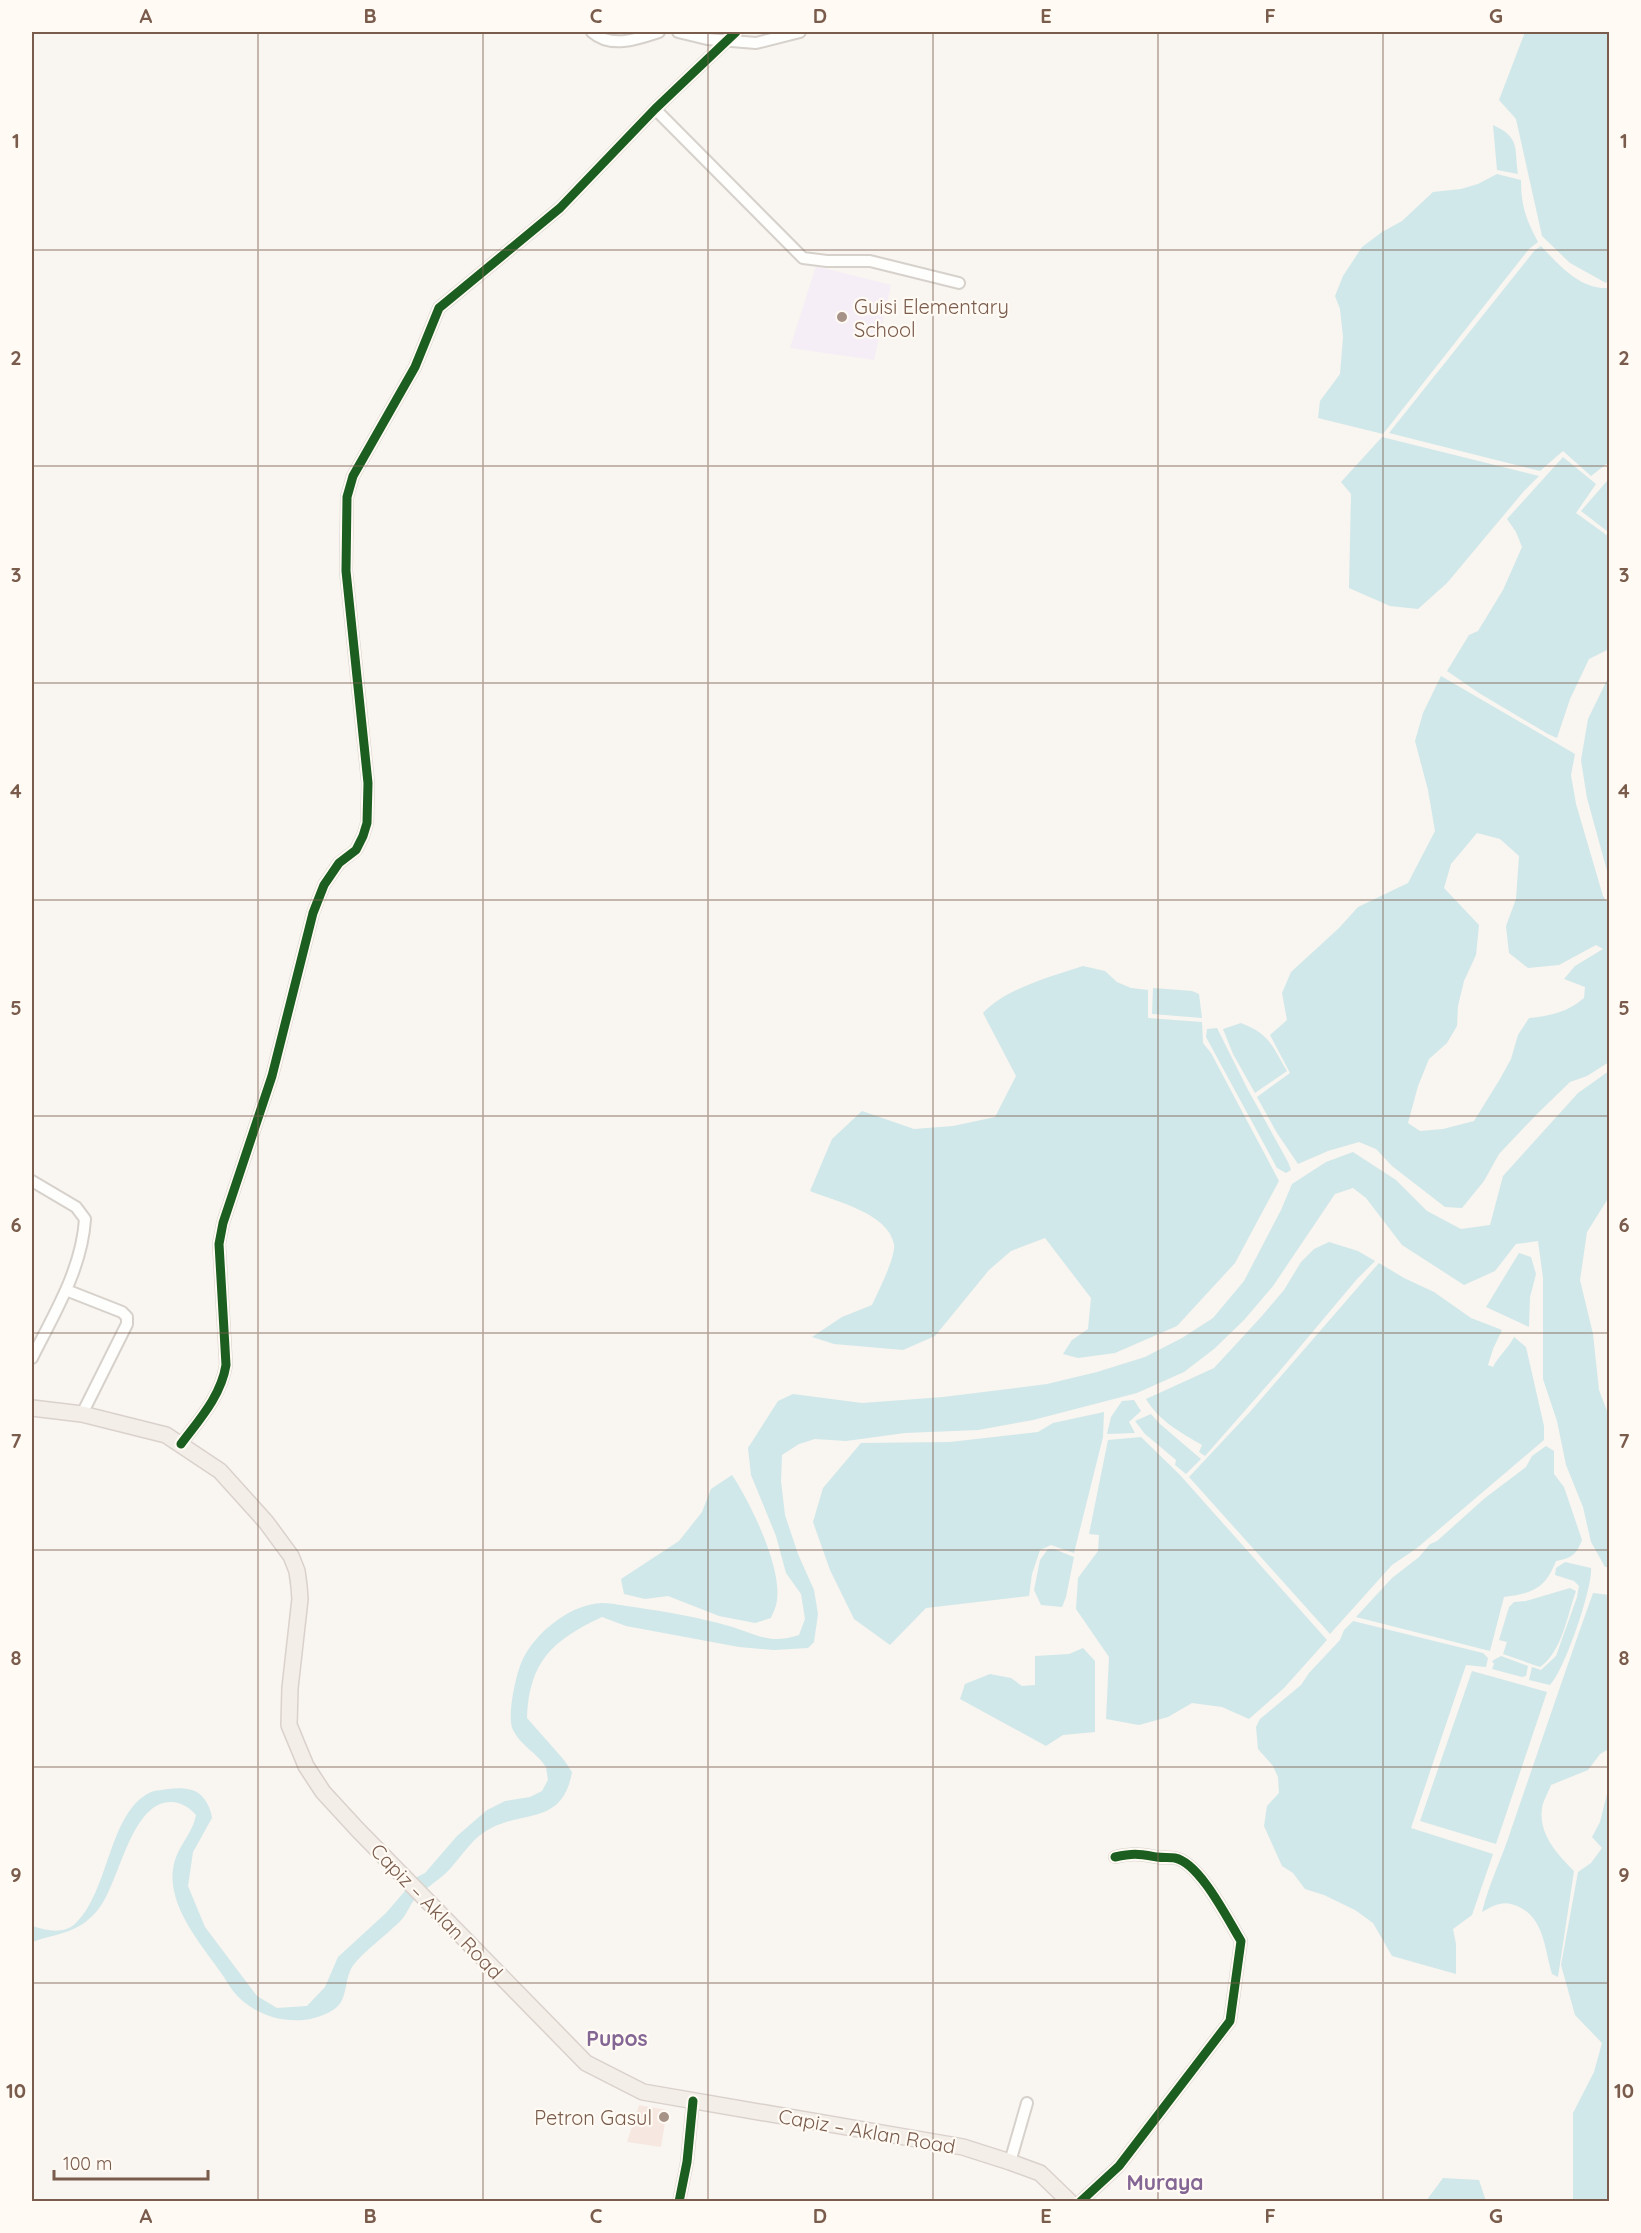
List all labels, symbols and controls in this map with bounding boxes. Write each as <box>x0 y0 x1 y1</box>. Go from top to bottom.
text: A <box>140 3 153 28</box>
text: B <box>363 3 377 28</box>
text: C <box>590 3 603 28</box>
text: D <box>813 3 827 28</box>
text: E <box>1040 3 1052 28</box>
text: F <box>1264 3 1276 28</box>
text: G <box>1489 3 1503 28</box>
text: 1 <box>12 128 20 153</box>
text: 1 <box>1620 128 1628 153</box>
place label: Guisi Elementary School <box>854 294 1009 342</box>
marker: Guisi Elementary School <box>835 310 849 324</box>
text: 2 <box>10 345 22 370</box>
text: 2 <box>1618 345 1630 370</box>
text: 3 <box>11 562 21 587</box>
text: 3 <box>1619 562 1629 587</box>
text: 4 <box>10 778 22 803</box>
text: 4 <box>1618 778 1630 803</box>
text: 5 <box>10 995 22 1020</box>
text: 5 <box>1618 995 1630 1020</box>
text: 6 <box>10 1212 22 1237</box>
text: 6 <box>1618 1212 1630 1237</box>
text: 7 <box>11 1428 22 1453</box>
text: 7 <box>1619 1428 1630 1453</box>
text: 8 <box>11 1645 22 1670</box>
text: 8 <box>1619 1645 1630 1670</box>
street label: Capiz – Aklan Road <box>366 1838 508 1984</box>
text: 9 <box>10 1862 22 1887</box>
text: 9 <box>1618 1862 1630 1887</box>
district label: Pupos <box>586 2025 648 2051</box>
text: 10 <box>6 2078 26 2103</box>
text: 10 <box>1614 2078 1634 2103</box>
street label: Capiz – Aklan Road <box>777 2103 957 2159</box>
place label: Petron Gasul <box>534 2105 652 2130</box>
marker: Petron Gasul <box>657 2110 671 2124</box>
scale bar <box>54 2143 208 2181</box>
text: 100 m <box>63 2152 112 2175</box>
district label: Muraya <box>1126 2169 1204 2195</box>
text: A <box>140 2203 153 2228</box>
text: B <box>363 2203 377 2228</box>
text: C <box>590 2203 603 2228</box>
text: D <box>813 2203 827 2228</box>
text: E <box>1040 2203 1052 2228</box>
text: F <box>1264 2203 1276 2228</box>
text: G <box>1489 2203 1503 2228</box>

